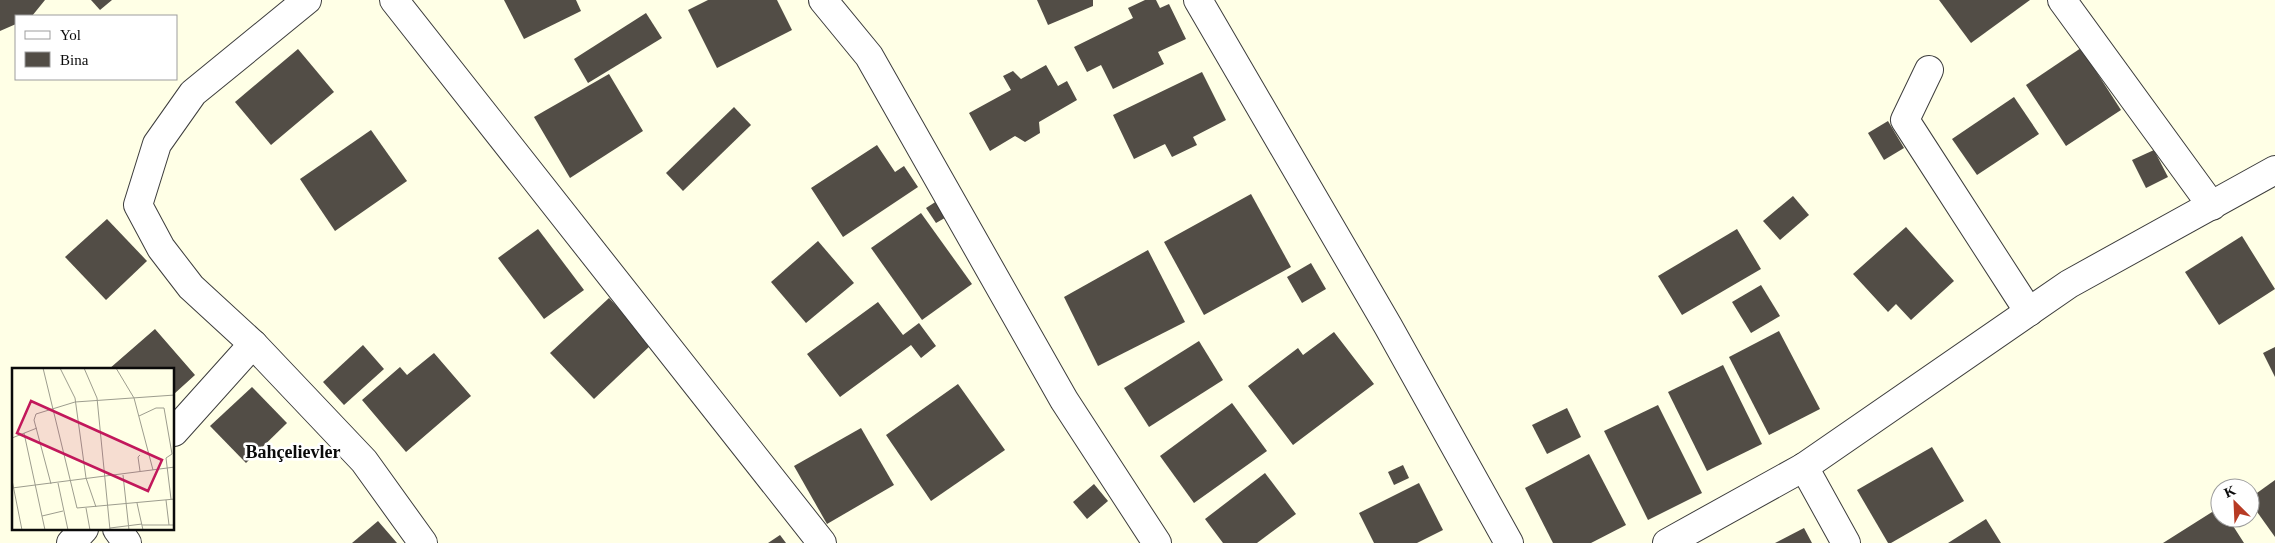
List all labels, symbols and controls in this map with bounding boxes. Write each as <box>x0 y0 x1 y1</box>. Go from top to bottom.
legend <box>15 15 178 80</box>
text: Yol <box>60 27 81 43</box>
text: Bina <box>60 52 89 68</box>
inset map <box>12 368 175 530</box>
district label: Bahçelievler <box>246 442 340 462</box>
north arrow <box>2210 478 2260 528</box>
text: K <box>2222 482 2238 501</box>

